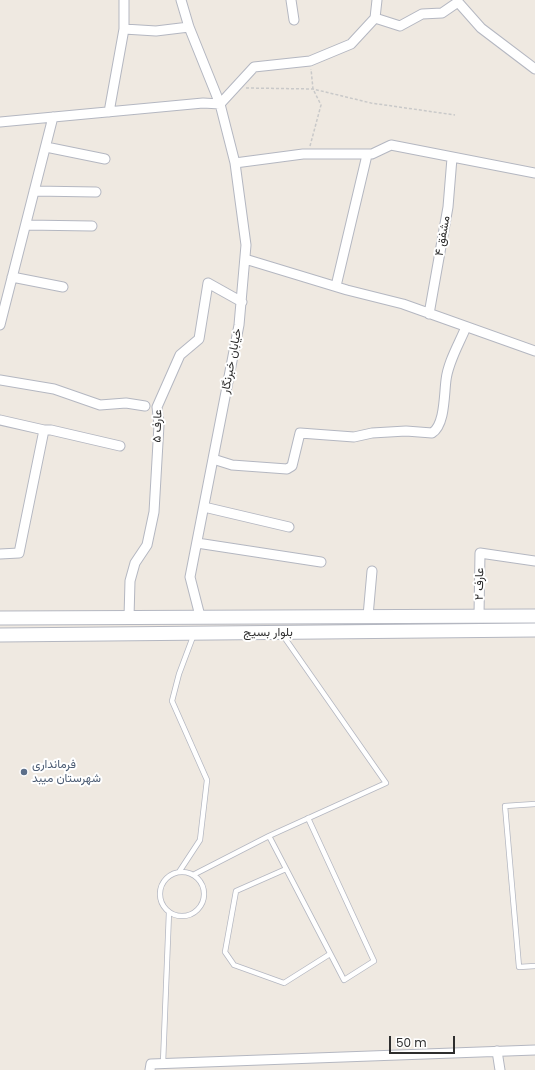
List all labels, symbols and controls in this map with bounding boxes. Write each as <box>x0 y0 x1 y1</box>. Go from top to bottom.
street label: مشفق ۴ <box>432 215 454 257</box>
street label: خیابان خبرنگار <box>219 327 245 395</box>
street label: عارف ۵ <box>150 409 166 443</box>
street label: عارف ۲ <box>473 568 487 600</box>
street label: بلوار بسیج <box>243 626 293 640</box>
place label: فرمانداری شهرستان میبد <box>32 758 101 786</box>
marker: فرمانداری شهرستان میبد <box>19 767 29 777</box>
scale bar <box>391 1028 457 1054</box>
text: 50 m <box>396 1034 427 1051</box>

